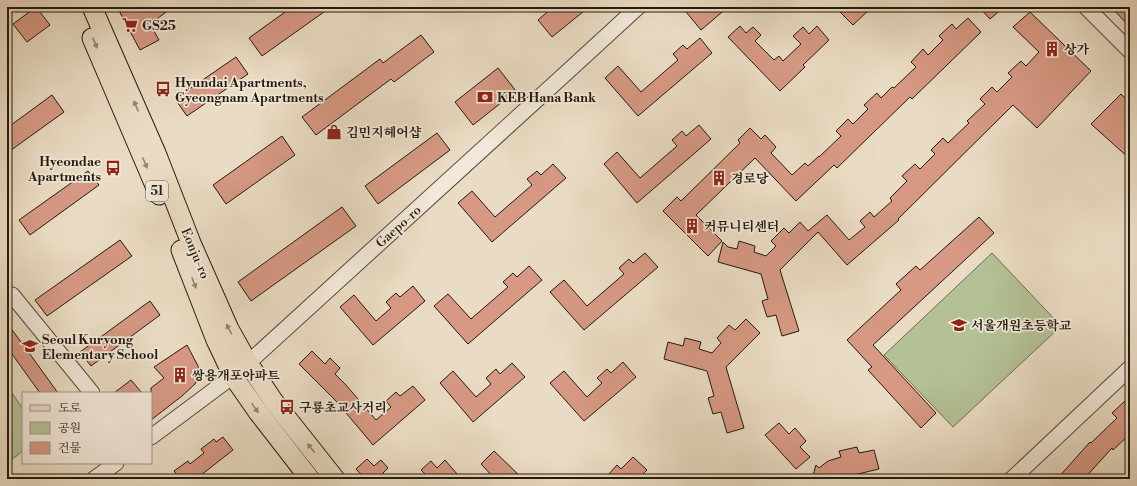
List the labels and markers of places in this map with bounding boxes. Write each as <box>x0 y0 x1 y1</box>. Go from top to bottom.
supermarket icon: GS25 <box>121 16 139 34</box>
place label: GS25 <box>142 18 176 34</box>
building icon: 상가 <box>1043 40 1061 58</box>
place label: 상가 <box>1064 42 1090 58</box>
place label: Hyundai Apartments, Gyeongnam Apartments <box>175 75 324 106</box>
bus stop icon: Hyundai Apartments, Gyeongnam Apartments <box>154 80 172 98</box>
bank icon: KEB Hana Bank <box>476 88 494 106</box>
place label: KEB Hana Bank <box>497 90 597 106</box>
shop icon: 김민지헤어샵 <box>325 123 343 141</box>
place label: 김민지헤어샵 <box>346 125 422 141</box>
place label: Hyeondae Apartments <box>27 154 101 185</box>
bus stop icon: Hyeondae Apartments <box>104 159 122 177</box>
building icon: 경로당 <box>710 169 728 187</box>
place label: 경로당 <box>731 171 769 187</box>
building icon: 커뮤니티센터 <box>683 217 701 235</box>
place label: 커뮤니티센터 <box>704 219 779 235</box>
school or university icon: 서울개원초등학교 <box>950 316 968 334</box>
place label: 서울개원초등학교 <box>971 318 1072 334</box>
place label: Seoul Kuryong Elementary School <box>42 332 159 363</box>
school or university icon: Seoul Kuryong Elementary School <box>21 337 39 355</box>
building icon: 쌍용개포아파트 <box>171 366 189 384</box>
place label: 쌍용개포아파트 <box>192 368 280 384</box>
bus stop icon: 구룡초교사거리 <box>278 398 296 416</box>
place label: 구룡초교사거리 <box>299 400 387 416</box>

